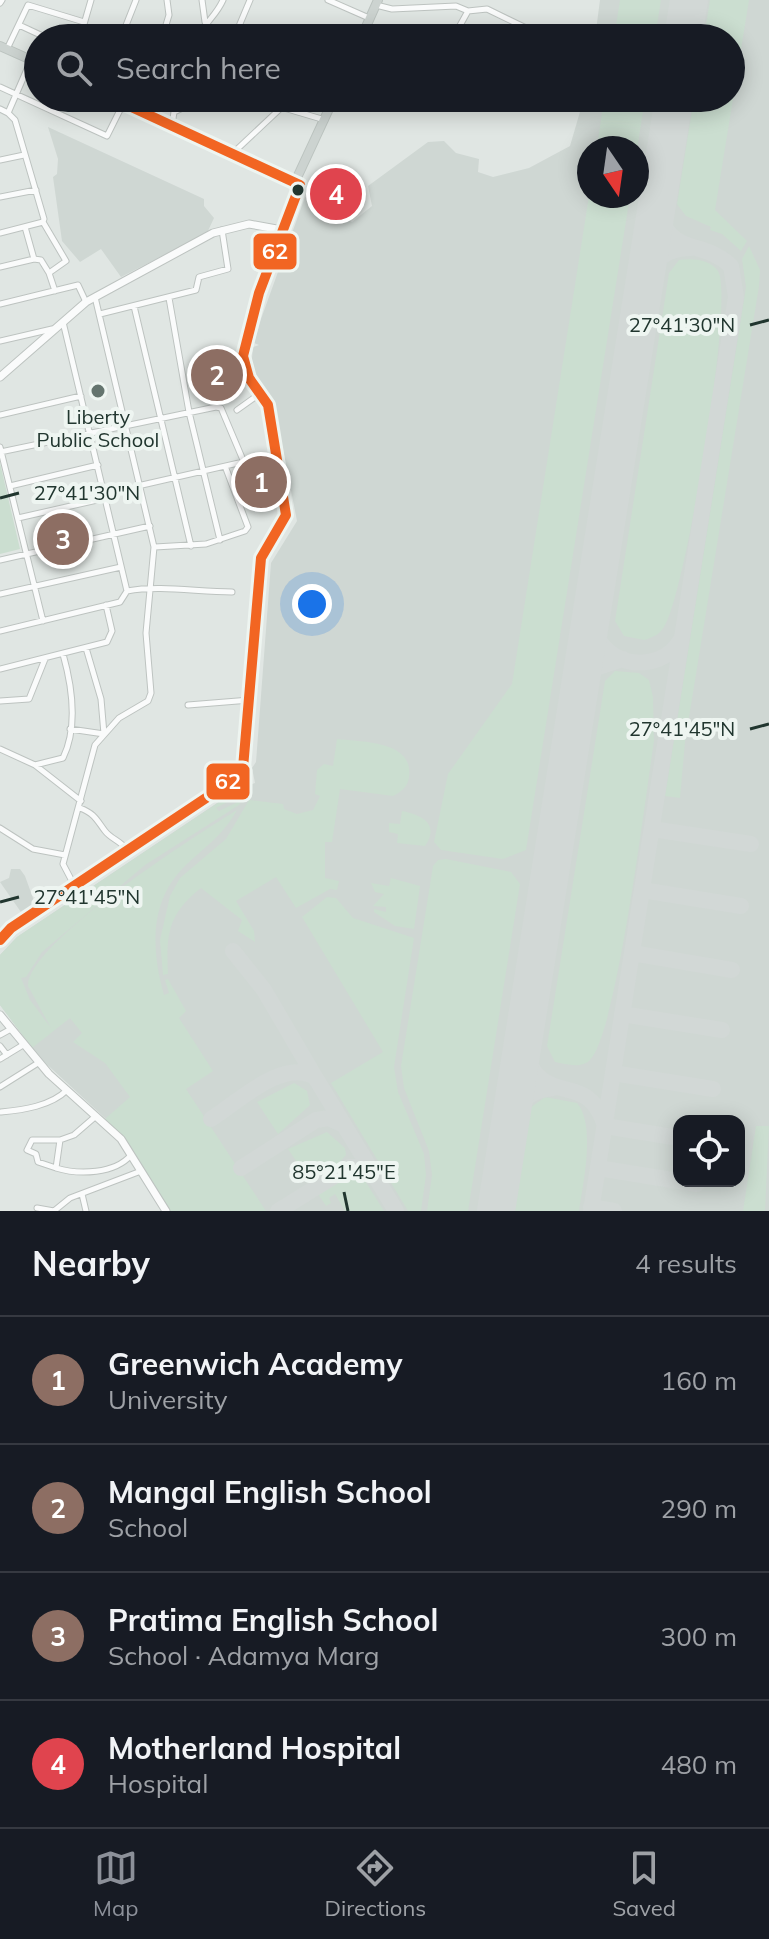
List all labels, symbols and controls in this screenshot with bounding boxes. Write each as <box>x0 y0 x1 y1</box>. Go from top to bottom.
search box <box>24 24 745 112</box>
icon: search <box>52 46 96 90</box>
text: Search here <box>116 49 281 87</box>
north arrow <box>577 136 649 208</box>
pin: 4 <box>310 164 362 224</box>
unlabelled marker <box>290 182 306 198</box>
line badge: 62 <box>252 232 298 271</box>
text: 62 <box>262 237 288 265</box>
text: 27°41'30"N <box>629 312 735 337</box>
pin: 2 <box>191 345 243 405</box>
marker: Liberty Public School <box>89 382 107 400</box>
place label: Liberty Public School <box>37 404 159 452</box>
pin: 1 <box>235 452 287 512</box>
text: 27°41'30"N <box>34 480 140 505</box>
pin: 3 <box>37 509 89 569</box>
your location <box>292 584 332 624</box>
text: 27°41'45"N <box>629 716 735 741</box>
line badge: 62 <box>205 762 251 801</box>
text: 62 <box>215 767 241 795</box>
text: 27°41'45"N <box>34 884 140 909</box>
map controls <box>673 1115 745 1187</box>
button: locate <box>673 1115 745 1187</box>
text: 85°21'45"E <box>292 1159 396 1184</box>
text: Nearby <box>32 1242 150 1285</box>
text: 4 results <box>635 1247 737 1280</box>
text: Greenwich Academy <box>108 1345 402 1383</box>
text: 1 <box>50 1364 66 1397</box>
text: 160 m <box>661 1364 737 1397</box>
text: University <box>108 1383 228 1416</box>
text: Mangal English School <box>108 1473 432 1511</box>
text: 2 <box>50 1492 66 1525</box>
text: 290 m <box>661 1492 737 1525</box>
text: School <box>108 1511 188 1544</box>
text: Pratima English School <box>108 1601 438 1639</box>
text: 3 <box>50 1620 66 1653</box>
text: 300 m <box>661 1620 737 1653</box>
text: School · Adamya Marg <box>108 1639 379 1672</box>
text: Motherland Hospital <box>108 1729 401 1767</box>
text: 4 <box>50 1748 66 1781</box>
text: 480 m <box>661 1748 737 1781</box>
text: Hospital <box>108 1767 208 1800</box>
tab: Map <box>93 1846 138 1922</box>
tab: Directions <box>325 1846 426 1922</box>
tab: Saved <box>612 1846 676 1922</box>

